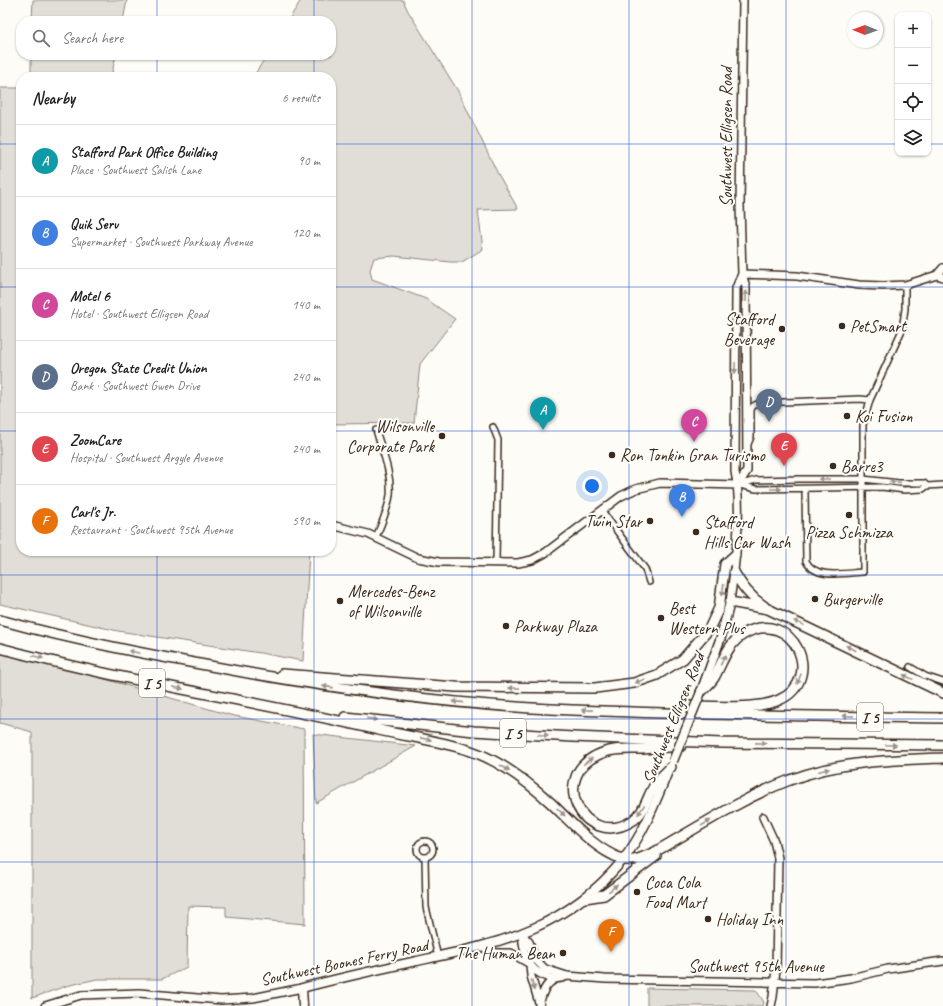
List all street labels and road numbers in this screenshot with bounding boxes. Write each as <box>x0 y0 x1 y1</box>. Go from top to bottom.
street label: Southwest Elligsen Road <box>716 64 737 207</box>
street label: Southwest Elligsen Road <box>638 646 711 787</box>
road number: I 5 <box>139 669 165 697</box>
road number: I 5 <box>857 703 883 731</box>
road number: I 5 <box>500 719 526 747</box>
street label: Southwest Boones Ferry Road <box>258 934 433 991</box>
street label: Southwest 95th Avenue <box>688 956 825 977</box>

